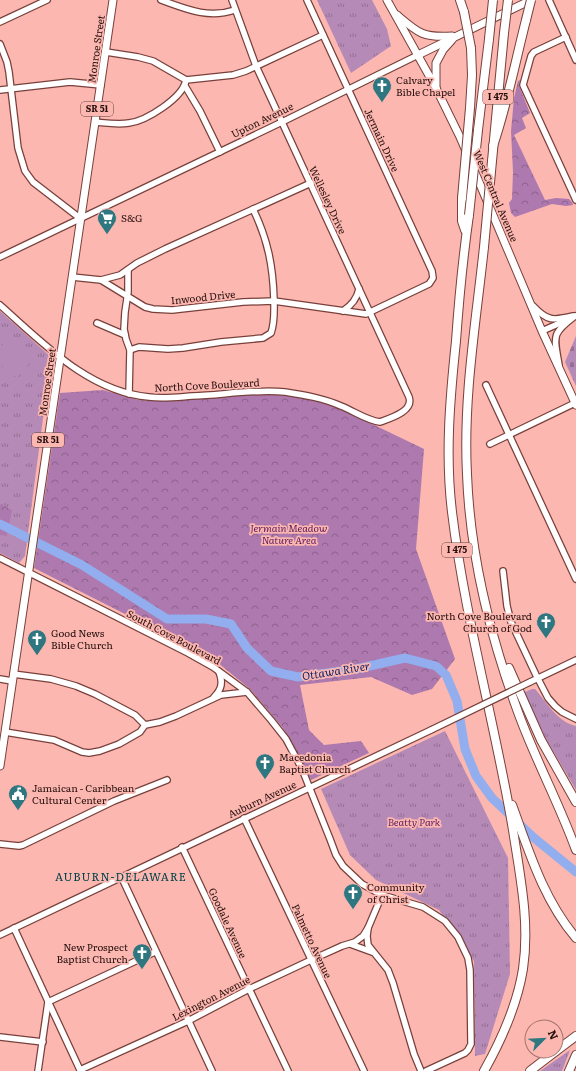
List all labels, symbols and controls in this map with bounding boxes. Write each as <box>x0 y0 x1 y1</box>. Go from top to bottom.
street label: Monroe Street <box>83 14 108 84</box>
place label: Calvary Bible Chapel <box>396 72 456 99</box>
church icon: Calvary Bible Chapel <box>371 75 393 103</box>
road number: I 475 <box>483 90 513 104</box>
street label: Upton Avenue <box>228 98 295 141</box>
road number: SR 51 <box>81 102 113 116</box>
street label: Jermain Drive <box>361 106 404 174</box>
street label: West Central Avenue <box>470 148 523 244</box>
street label: Wellesley Drive <box>306 163 351 236</box>
supermarket icon: S&G <box>96 207 118 235</box>
place label: S&G <box>121 210 143 225</box>
street label: Inwood Drive <box>170 286 236 307</box>
street label: Monroe Street <box>34 347 59 417</box>
street label: North Cove Boulevard <box>154 374 260 395</box>
road number: SR 51 <box>32 433 64 447</box>
park label: Jermain Meadow Nature Area <box>250 520 328 547</box>
road number: I 475 <box>442 543 472 557</box>
street label: South Cove Boulevard <box>124 605 224 668</box>
place label: North Cove Boulevard Church of God <box>427 608 532 635</box>
church icon: North Cove Boulevard Church of God <box>535 611 557 639</box>
place label: Good News Bible Church <box>51 625 113 652</box>
church icon: Good News Bible Church <box>26 628 48 656</box>
water label: Ottawa River <box>301 657 371 683</box>
place label: Macedonia Baptist Church <box>279 749 351 776</box>
church icon: Macedonia Baptist Church <box>254 752 276 780</box>
street label: Auburn Avenue <box>225 776 298 821</box>
place label: Jamaican - Caribbean Cultural Center <box>32 780 135 807</box>
public building icon: Jamaican - Caribbean Cultural Center <box>7 783 29 811</box>
park label: Beatty Park <box>388 814 441 829</box>
district label: AUBURN-DELAWARE <box>55 868 187 884</box>
place label: Community of Christ <box>367 879 425 906</box>
church icon: Community of Christ <box>342 882 364 910</box>
street label: Goodale Avenue <box>206 885 251 961</box>
street label: Palmetto Avenue <box>289 901 336 980</box>
place label: New Prospect Baptist Church <box>56 939 128 966</box>
church icon: New Prospect Baptist Church <box>131 942 153 970</box>
street label: Lexington Avenue <box>169 971 253 1024</box>
north arrow <box>524 1019 564 1059</box>
text: N <box>545 1027 563 1042</box>

